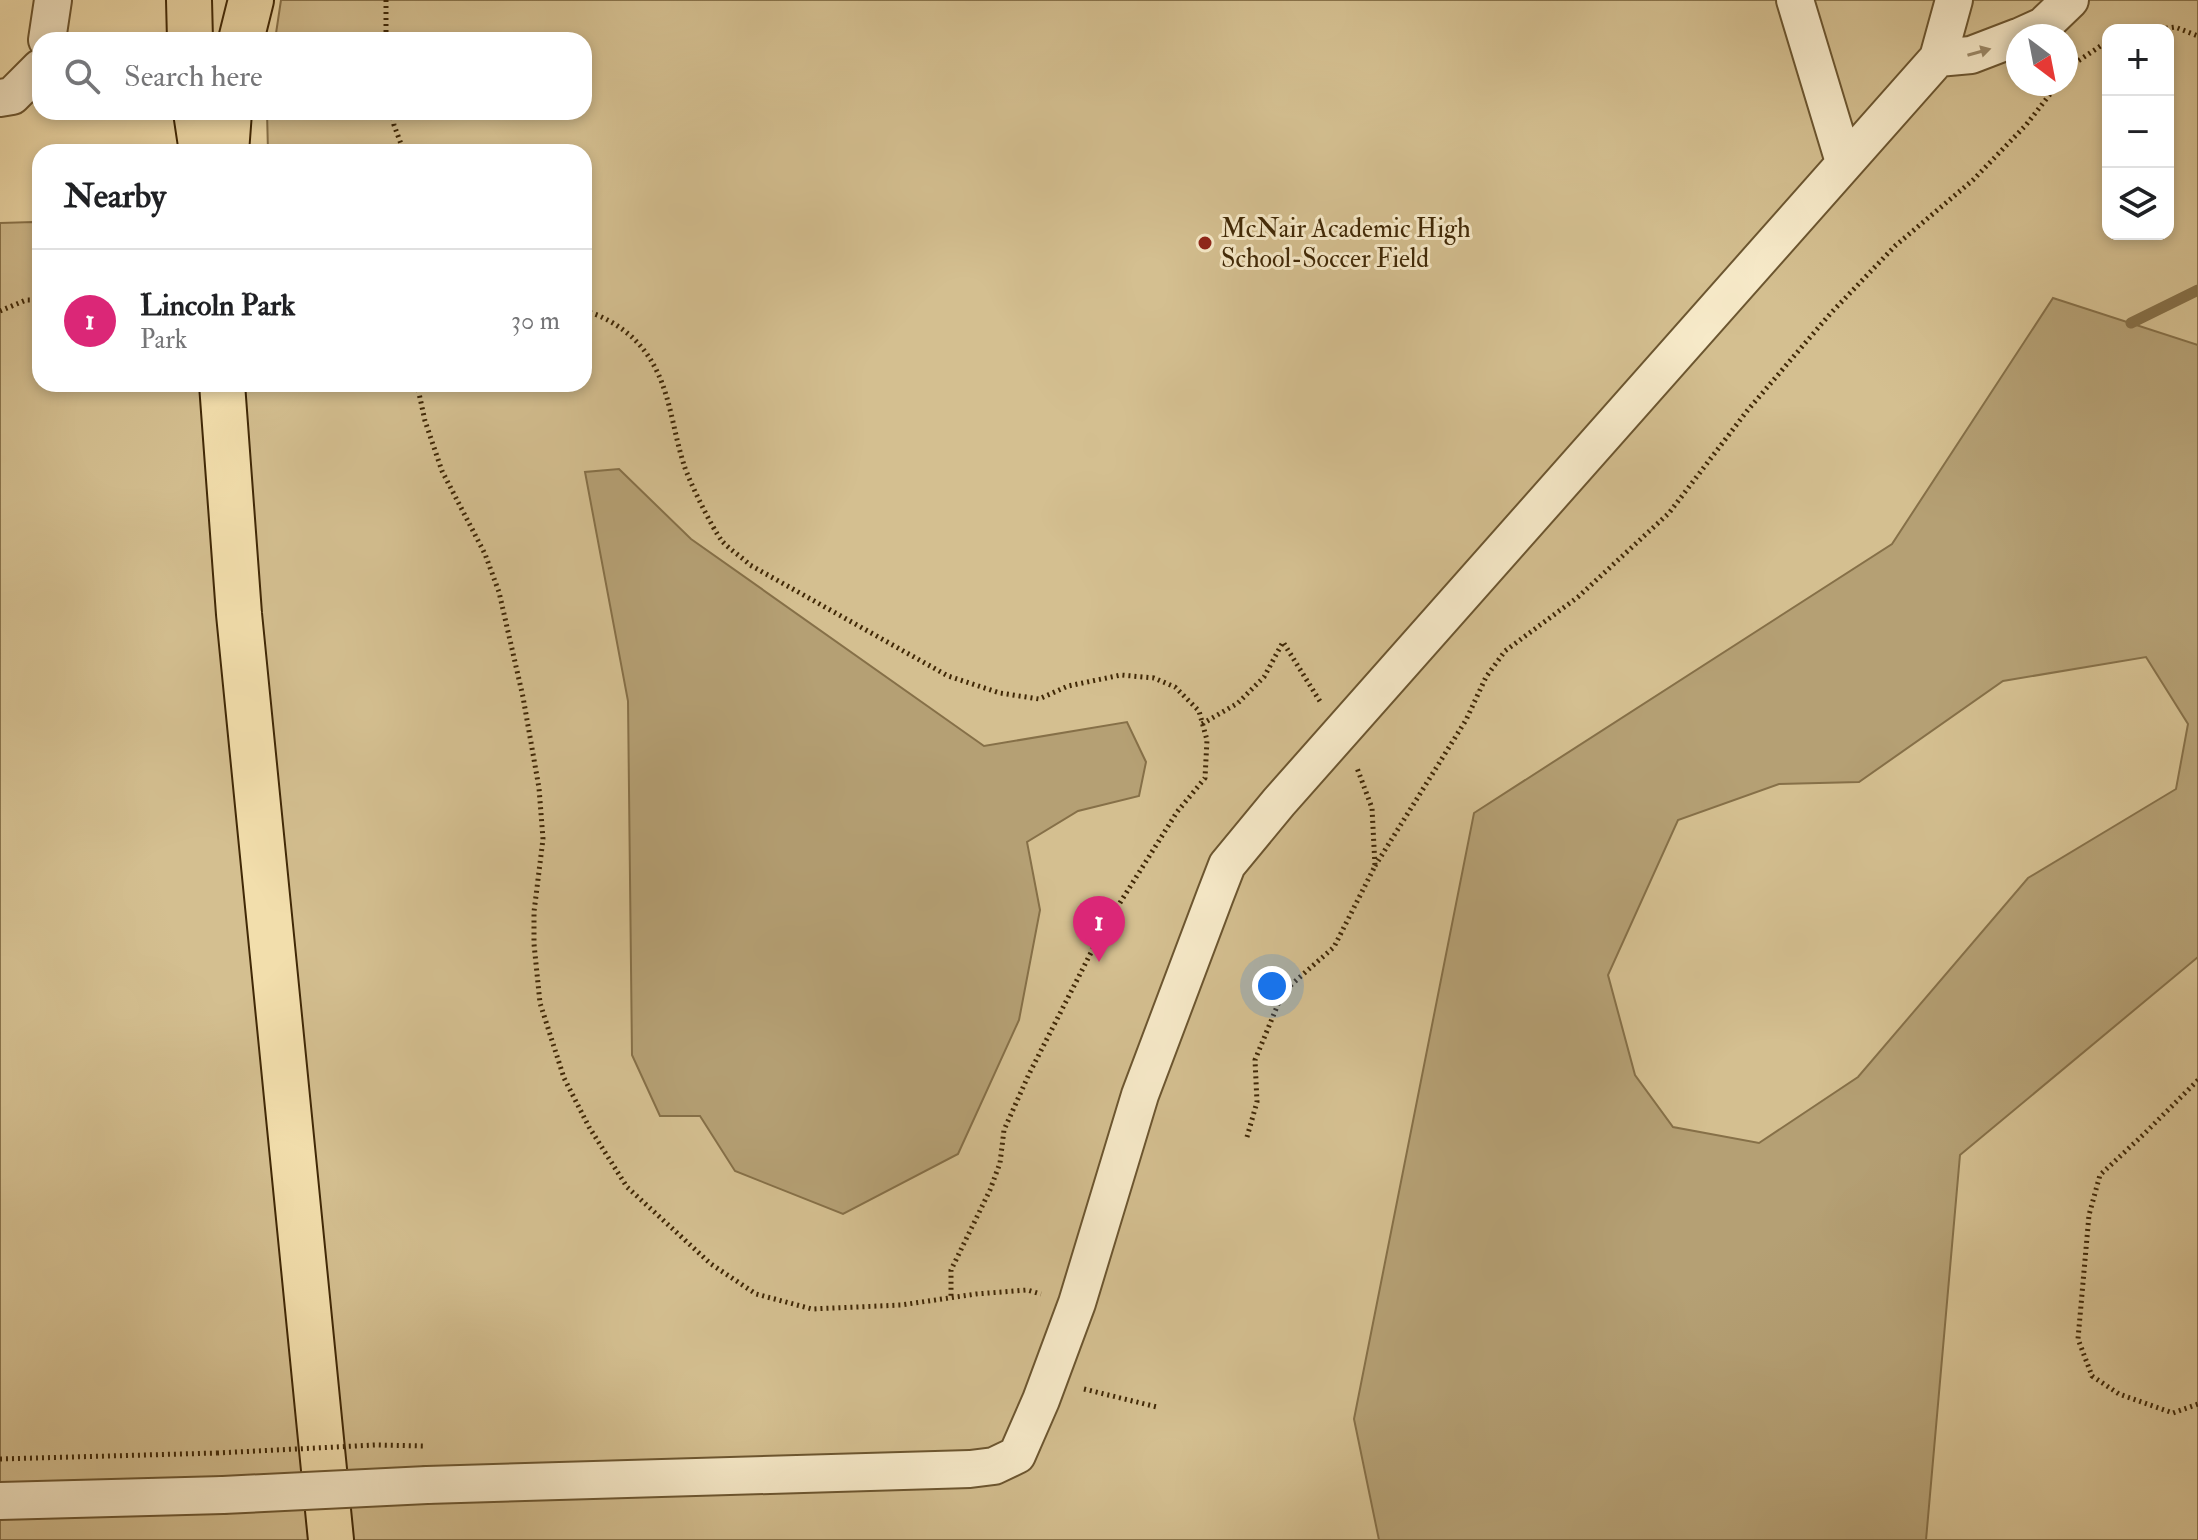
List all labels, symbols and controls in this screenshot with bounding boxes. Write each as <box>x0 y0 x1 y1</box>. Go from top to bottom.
north arrow <box>2006 24 2078 96</box>
map controls <box>2102 24 2174 240</box>
button: + <box>2102 24 2174 96</box>
search box <box>32 32 592 120</box>
one-way arrow <box>1967 45 1991 58</box>
icon: search <box>60 54 104 98</box>
text: Search here <box>124 58 263 95</box>
button: − <box>2102 96 2174 168</box>
button: layers <box>2102 168 2174 240</box>
text: Nearby <box>64 175 166 218</box>
place label: McNair Academic High School-Soccer Field <box>1221 213 1471 275</box>
marker: McNair Academic High School-Soccer Field <box>1196 234 1214 252</box>
text: Lincoln Park <box>140 287 295 324</box>
text: 1 <box>85 305 95 337</box>
text: 30 m <box>511 305 560 337</box>
text: Park <box>140 324 187 356</box>
pin: 1 <box>1073 896 1125 962</box>
your location <box>1252 966 1292 1006</box>

